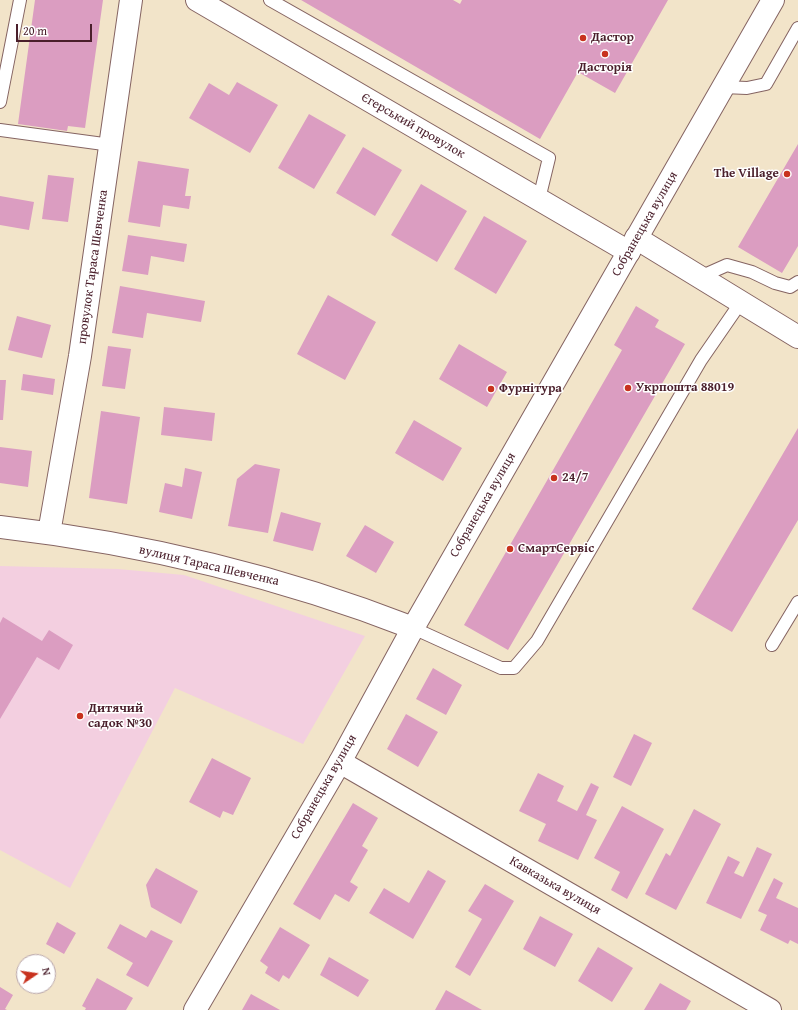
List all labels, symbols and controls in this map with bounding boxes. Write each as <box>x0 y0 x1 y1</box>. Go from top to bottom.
scale bar <box>18 16 94 42</box>
text: 20 m <box>23 22 47 39</box>
place label: Дастор <box>591 30 634 46</box>
marker: Дастор <box>578 33 588 43</box>
marker: Дасторія <box>600 49 610 59</box>
place label: Дасторія <box>578 60 632 76</box>
street label: Єгерський провулок <box>358 90 468 162</box>
place label: The Village <box>714 166 779 182</box>
street label: Собранецька вулиця <box>609 169 681 279</box>
marker: The Village <box>782 169 792 179</box>
street label: провулок Тараса Шевченка <box>74 189 112 345</box>
place label: Укрпошта 88019 <box>636 380 734 396</box>
place label: Фурнітура <box>499 381 562 397</box>
marker: Укрпошта 88019 <box>623 383 633 393</box>
marker: Фурнітура <box>486 384 496 394</box>
street label: Собранецька вулиця <box>447 450 519 560</box>
place label: 24/7 <box>562 470 588 486</box>
marker: 24/7 <box>549 473 559 483</box>
place label: СмартСервіс <box>518 541 594 557</box>
street label: вулиця Тараса Шевченка <box>138 542 280 590</box>
marker: СмартСервіс <box>505 544 515 554</box>
place label: Дитячий садок №30 <box>88 701 152 732</box>
marker: Дитячий садок №30 <box>75 711 85 721</box>
street label: Собранецька вулиця <box>288 732 360 842</box>
street label: Кавказька вулиця <box>507 854 603 918</box>
north arrow <box>16 954 56 994</box>
text: N <box>38 966 55 977</box>

